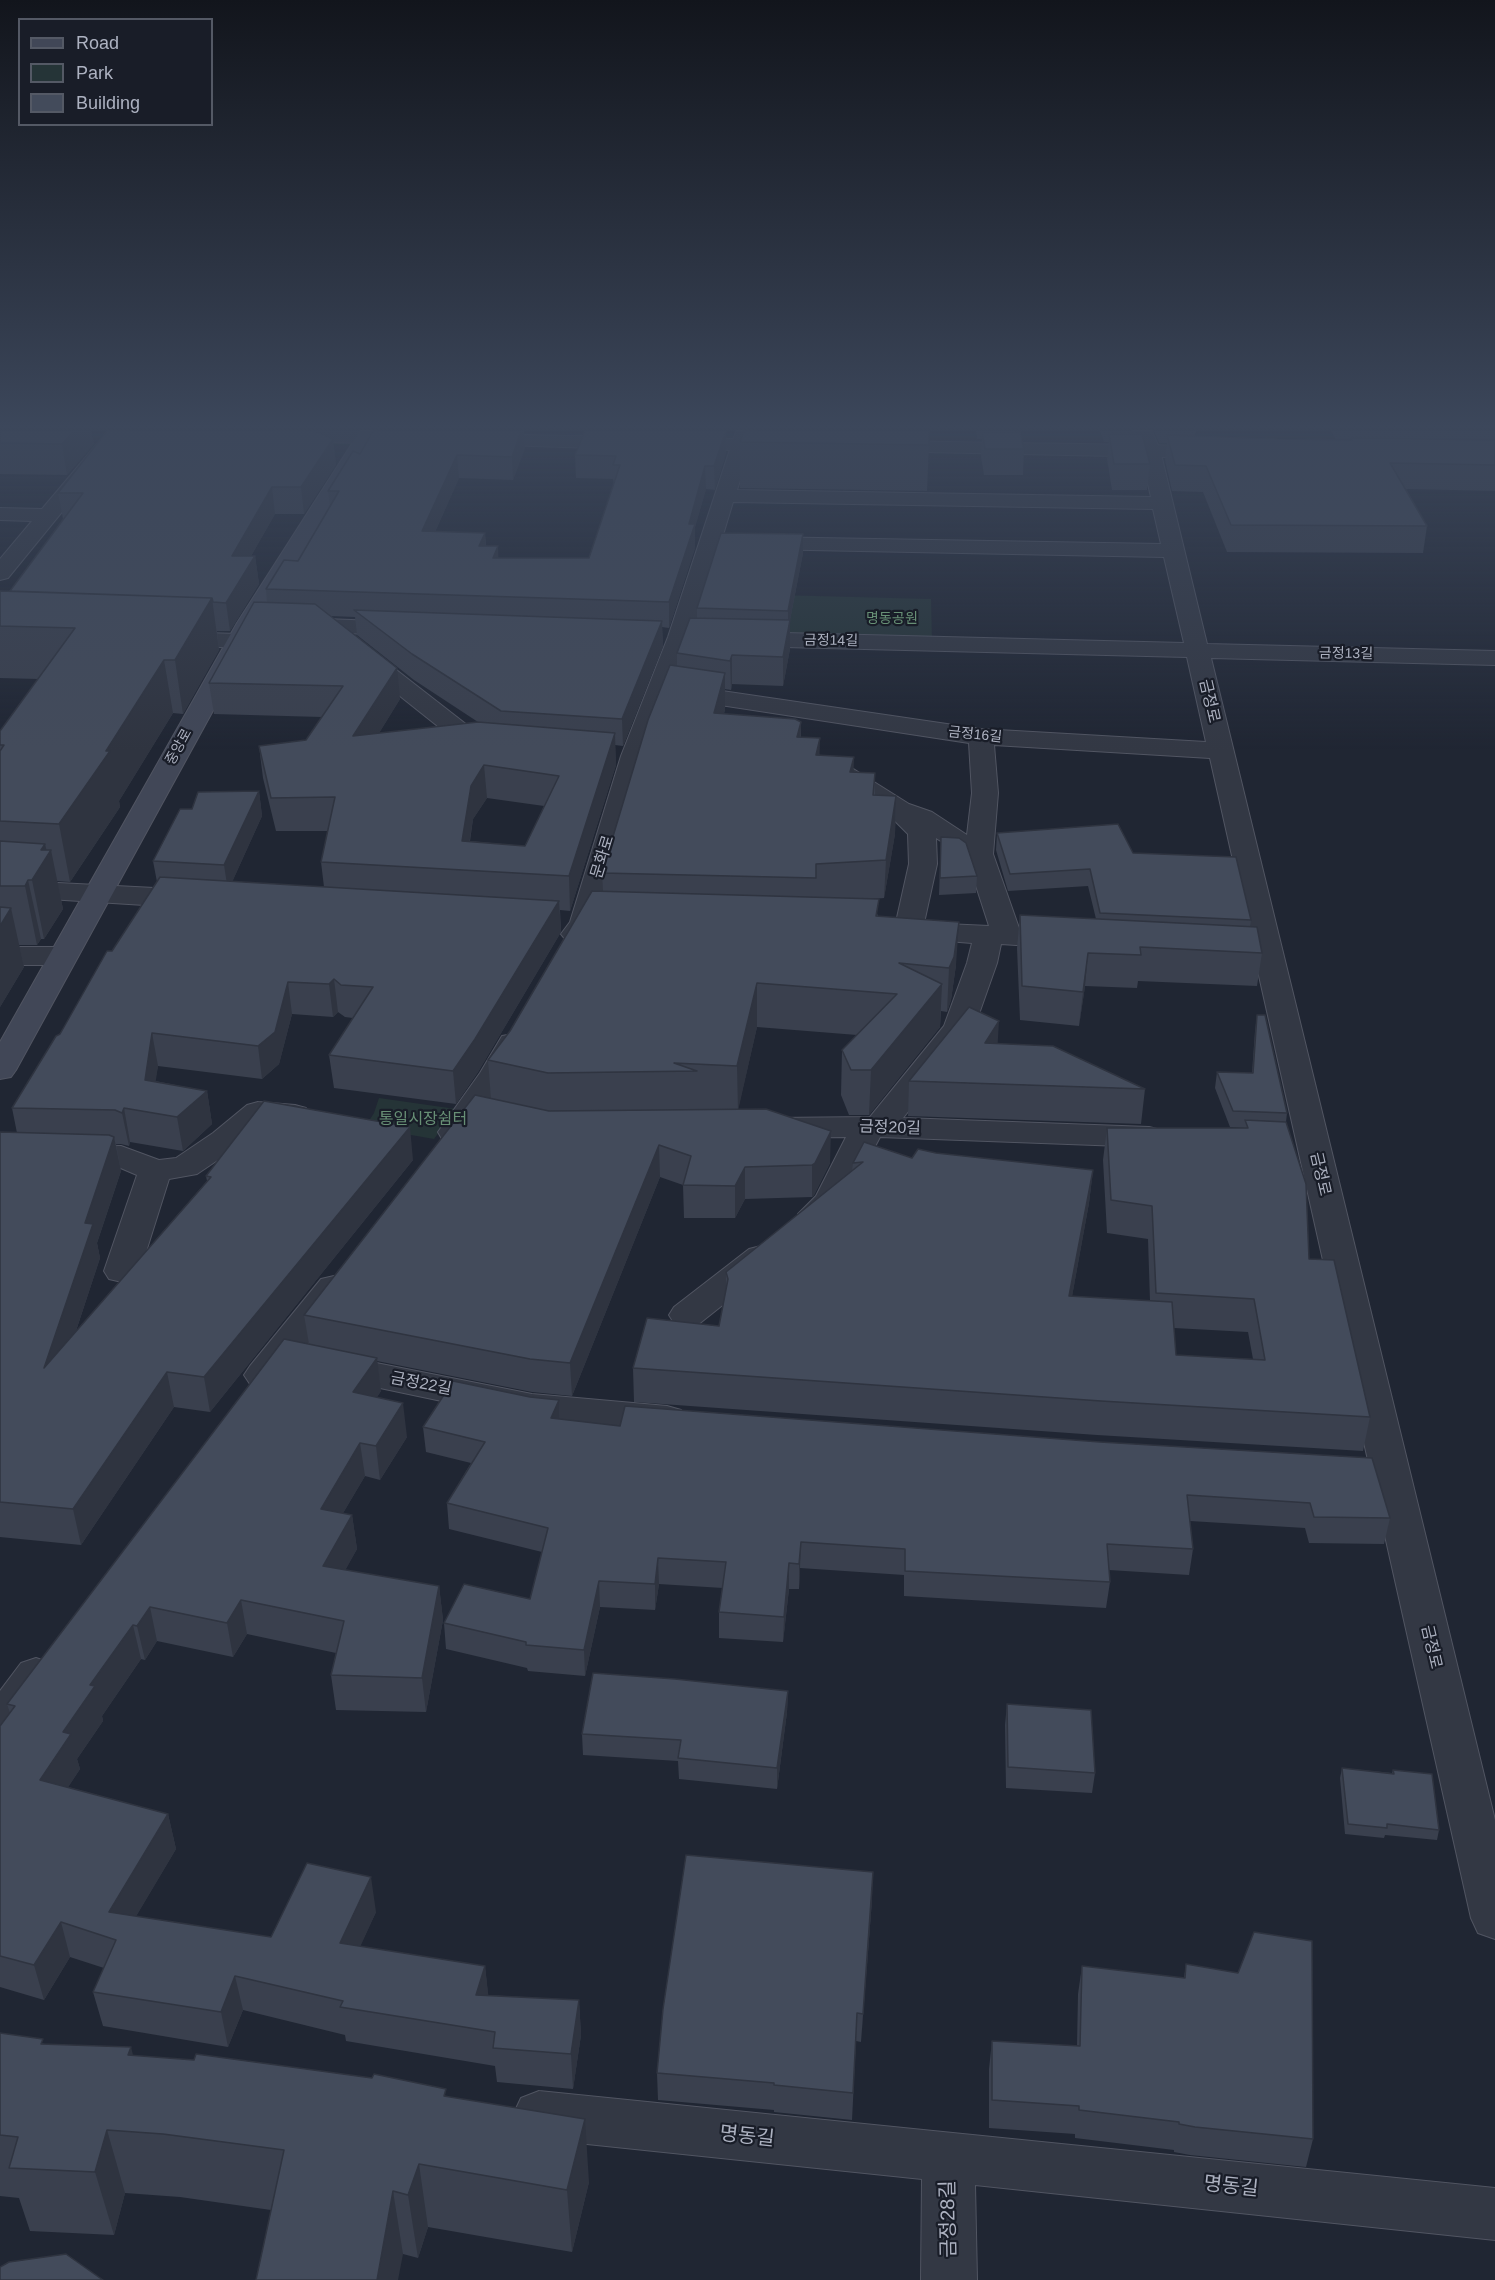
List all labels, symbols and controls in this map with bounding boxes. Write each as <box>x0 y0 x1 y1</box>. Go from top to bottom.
legend <box>18 18 213 126</box>
text: Road <box>76 33 119 53</box>
text: Park <box>76 63 113 83</box>
text: Building <box>76 93 140 113</box>
park label: 명동공원 <box>866 611 918 627</box>
street label: 금정14길 <box>804 632 858 650</box>
street label: 금정13길 <box>1319 645 1373 663</box>
street label: 금정로 <box>1195 677 1223 725</box>
street label: 금정16길 <box>947 724 1003 746</box>
street label: 중앙로 <box>162 726 196 768</box>
street label: 문화로 <box>587 833 619 881</box>
park label: 통일시장쉼터 <box>379 1110 467 1130</box>
street label: 금정20길 <box>859 1117 921 1139</box>
street label: 금정로 <box>1306 1150 1334 1198</box>
street label: 금정22길 <box>389 1369 453 1399</box>
street label: 금정로 <box>1417 1623 1445 1671</box>
street label: 명동길 <box>718 2122 776 2152</box>
street label: 명동길 <box>1202 2172 1260 2202</box>
street label: 금정28길 <box>936 2180 962 2258</box>

